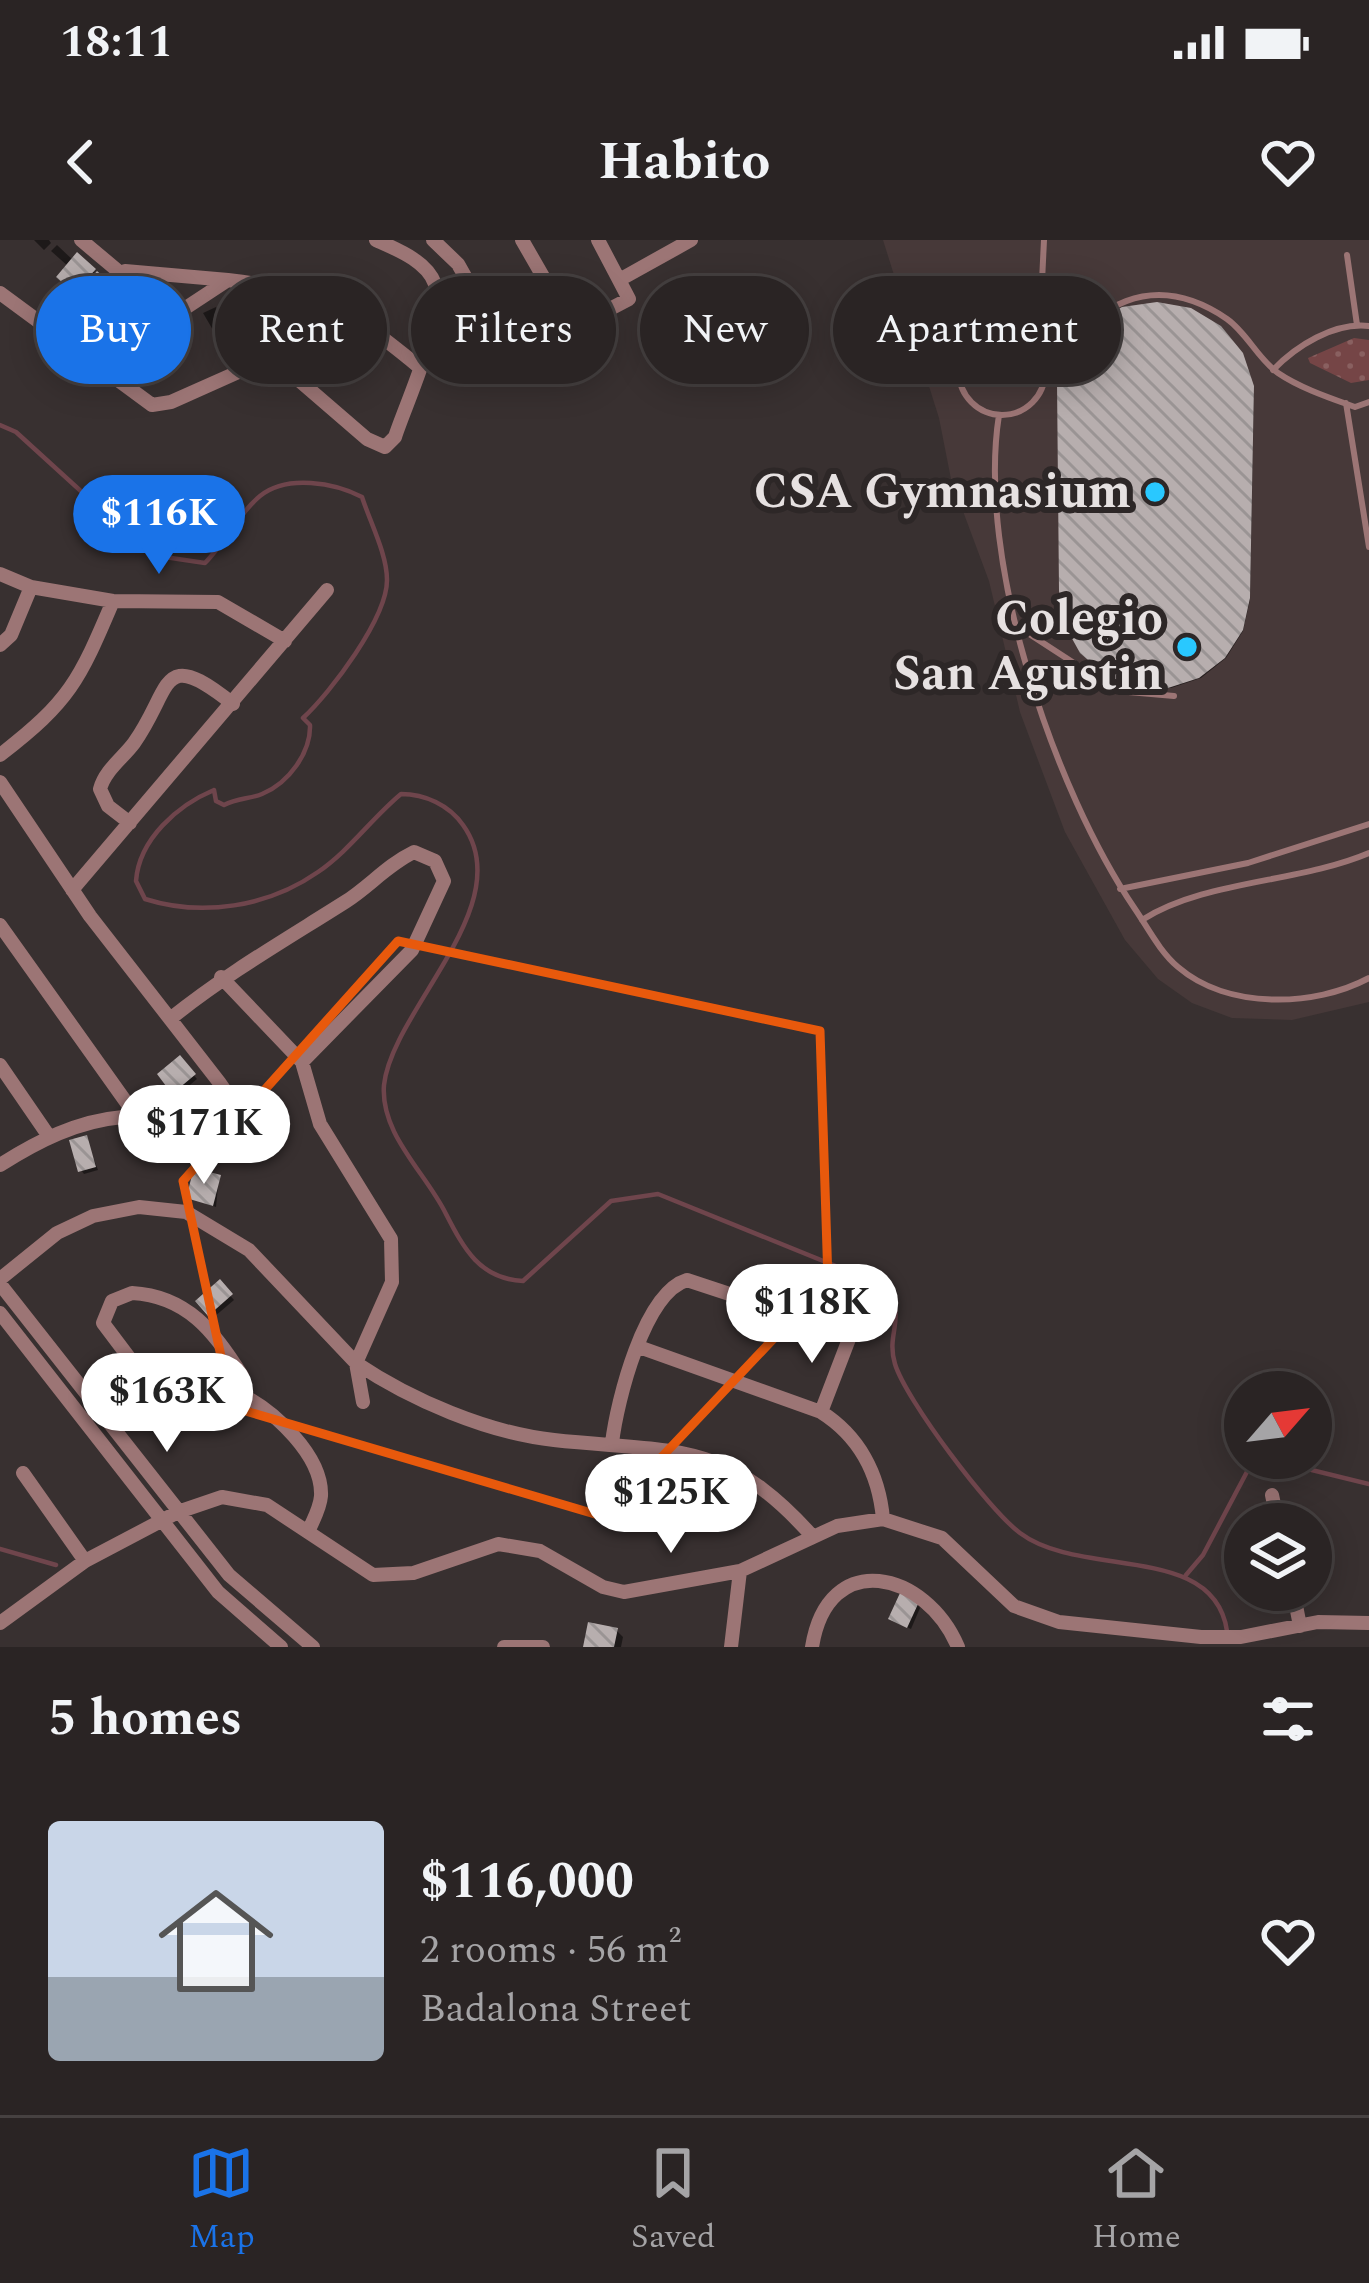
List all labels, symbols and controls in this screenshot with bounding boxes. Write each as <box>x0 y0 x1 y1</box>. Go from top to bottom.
text: 18:11 <box>60 8 173 77</box>
text: Habito <box>598 121 771 203</box>
icon: back <box>48 129 114 195</box>
icon: heart <box>1255 129 1321 195</box>
chip: Buy <box>36 276 191 384</box>
chip: Rent <box>215 276 387 384</box>
chip: Filters <box>411 276 616 384</box>
chip: New <box>640 276 809 384</box>
chip: Apartment <box>833 276 1121 384</box>
place label: CSA Gymnasium <box>754 456 1131 529</box>
pin: $116K <box>75 475 243 577</box>
marker: CSA Gymnasium <box>1142 479 1168 505</box>
text: $116K <box>100 484 218 543</box>
place label: Colegio San Agustin <box>893 583 1163 711</box>
marker: Colegio San Agustin <box>1174 634 1200 660</box>
pin: $171K <box>120 1085 288 1187</box>
text: $171K <box>145 1094 263 1153</box>
pin: $118K <box>728 1264 896 1366</box>
text: $118K <box>753 1273 871 1332</box>
pin: $163K <box>83 1353 251 1455</box>
text: $163K <box>108 1362 226 1421</box>
north arrow <box>1224 1371 1332 1479</box>
map controls <box>1224 1371 1332 1611</box>
pin: $125K <box>587 1454 755 1556</box>
text: $125K <box>612 1463 730 1522</box>
button: layers <box>1224 1503 1332 1611</box>
text: 5 homes <box>48 1680 242 1758</box>
icon: filters <box>1255 1686 1321 1752</box>
text: $116,000 <box>420 1843 634 1921</box>
icon: home <box>144 1869 288 2013</box>
icon: heart <box>1255 1908 1321 1974</box>
text: 2 rooms · 56 m² <box>420 1921 681 1980</box>
text: Badalona Street <box>420 1980 692 2039</box>
tab: Map <box>188 2140 255 2262</box>
tab: Saved <box>631 2140 716 2262</box>
tab: Home <box>1092 2140 1181 2262</box>

